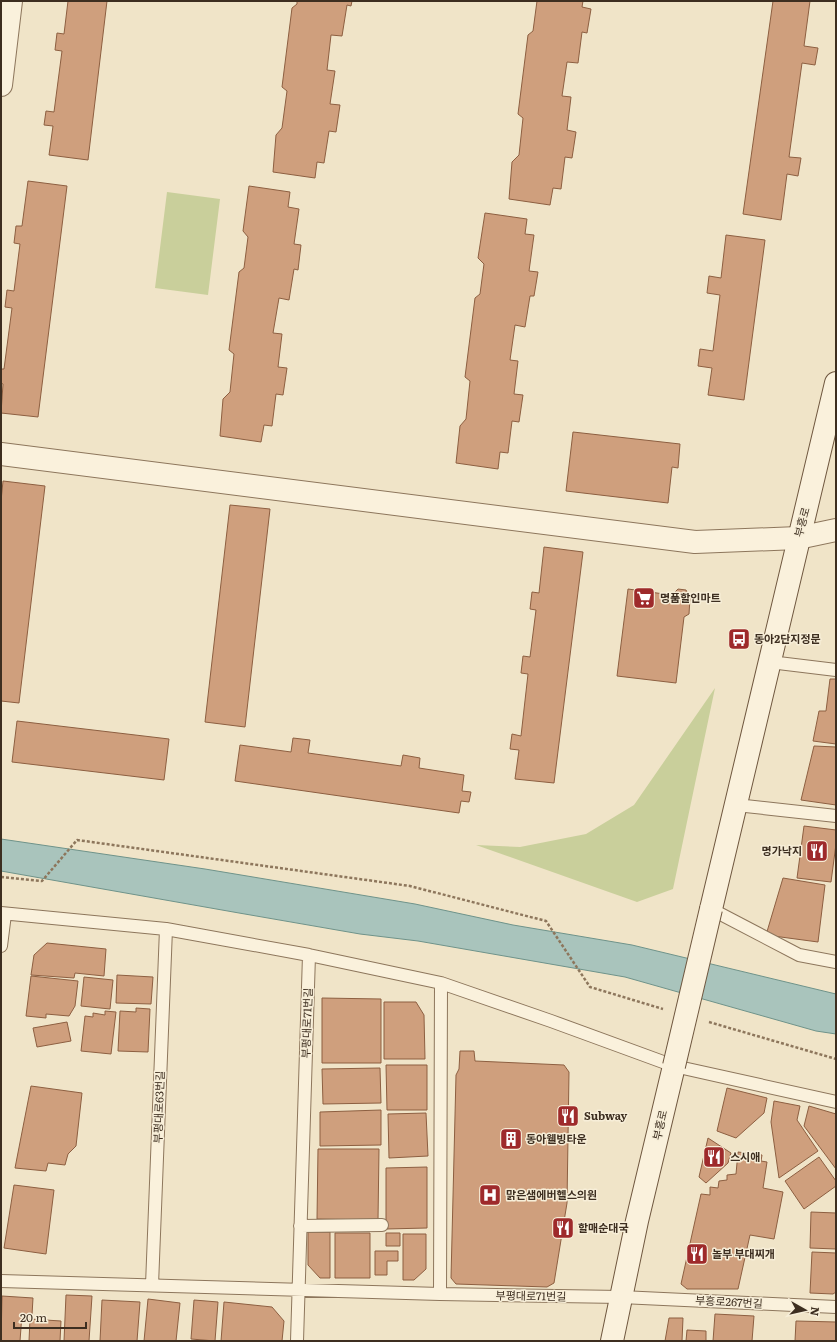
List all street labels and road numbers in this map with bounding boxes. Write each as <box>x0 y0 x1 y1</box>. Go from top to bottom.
street label: 부흥로 <box>789 505 813 538</box>
street label: 부평대로71번길 <box>297 987 315 1059</box>
street label: 부평대로63번길 <box>149 1070 167 1144</box>
street label: 부흥로 <box>648 1108 670 1141</box>
street label: 부평대로71번길 <box>495 1286 567 1304</box>
street label: 부흥로267번길 <box>695 1291 763 1311</box>

